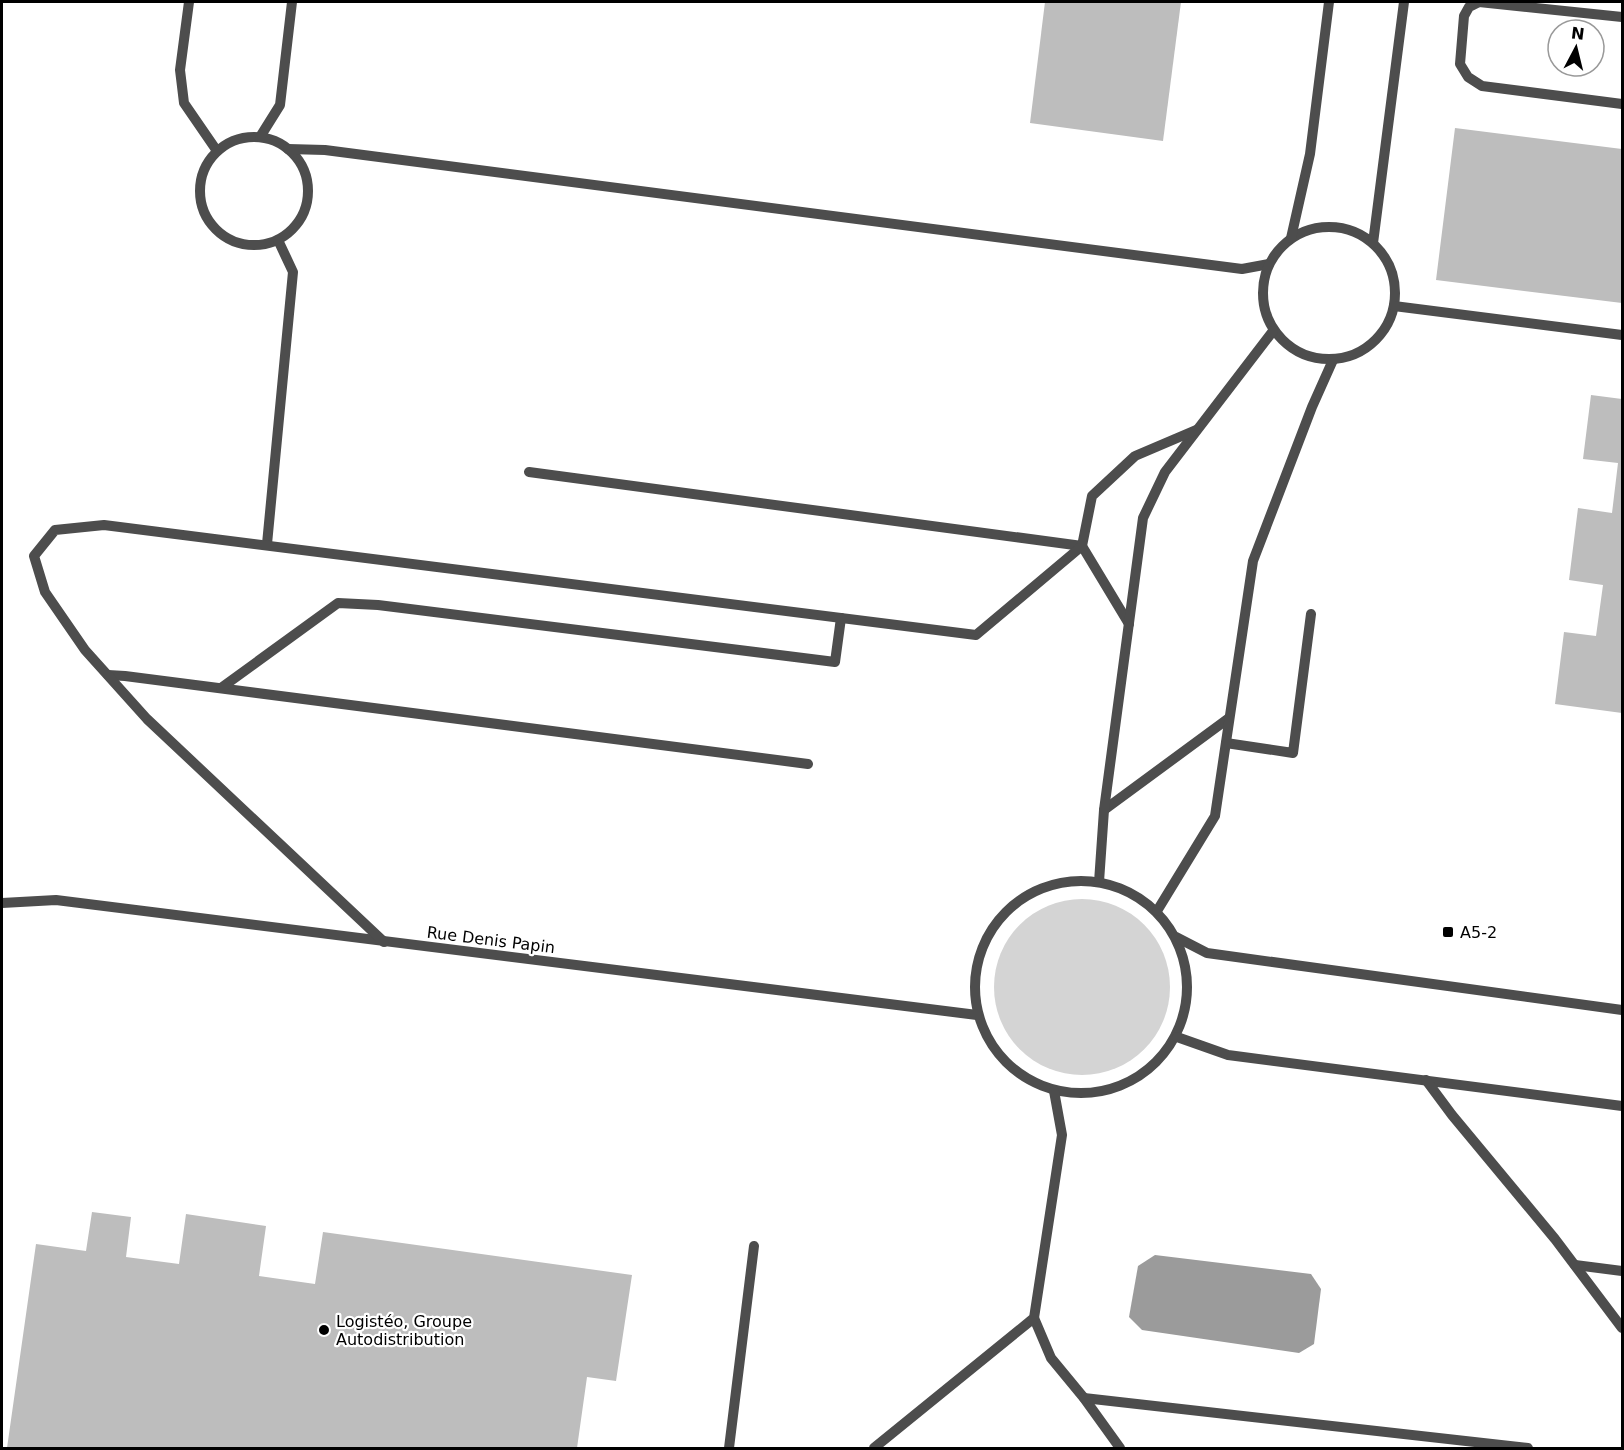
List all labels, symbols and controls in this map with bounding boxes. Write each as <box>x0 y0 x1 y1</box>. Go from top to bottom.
north arrow <box>1546 18 1606 78</box>
text: N <box>1570 23 1586 44</box>
street label: Rue Denis Papin <box>426 923 556 957</box>
place label: A5-2 <box>1460 923 1497 942</box>
marker: A5-2 <box>1441 925 1455 939</box>
place label: Logistéo, Groupe Autodistribution <box>336 1312 472 1349</box>
marker: Logistéo, Groupe Autodistribution <box>317 1323 331 1337</box>

